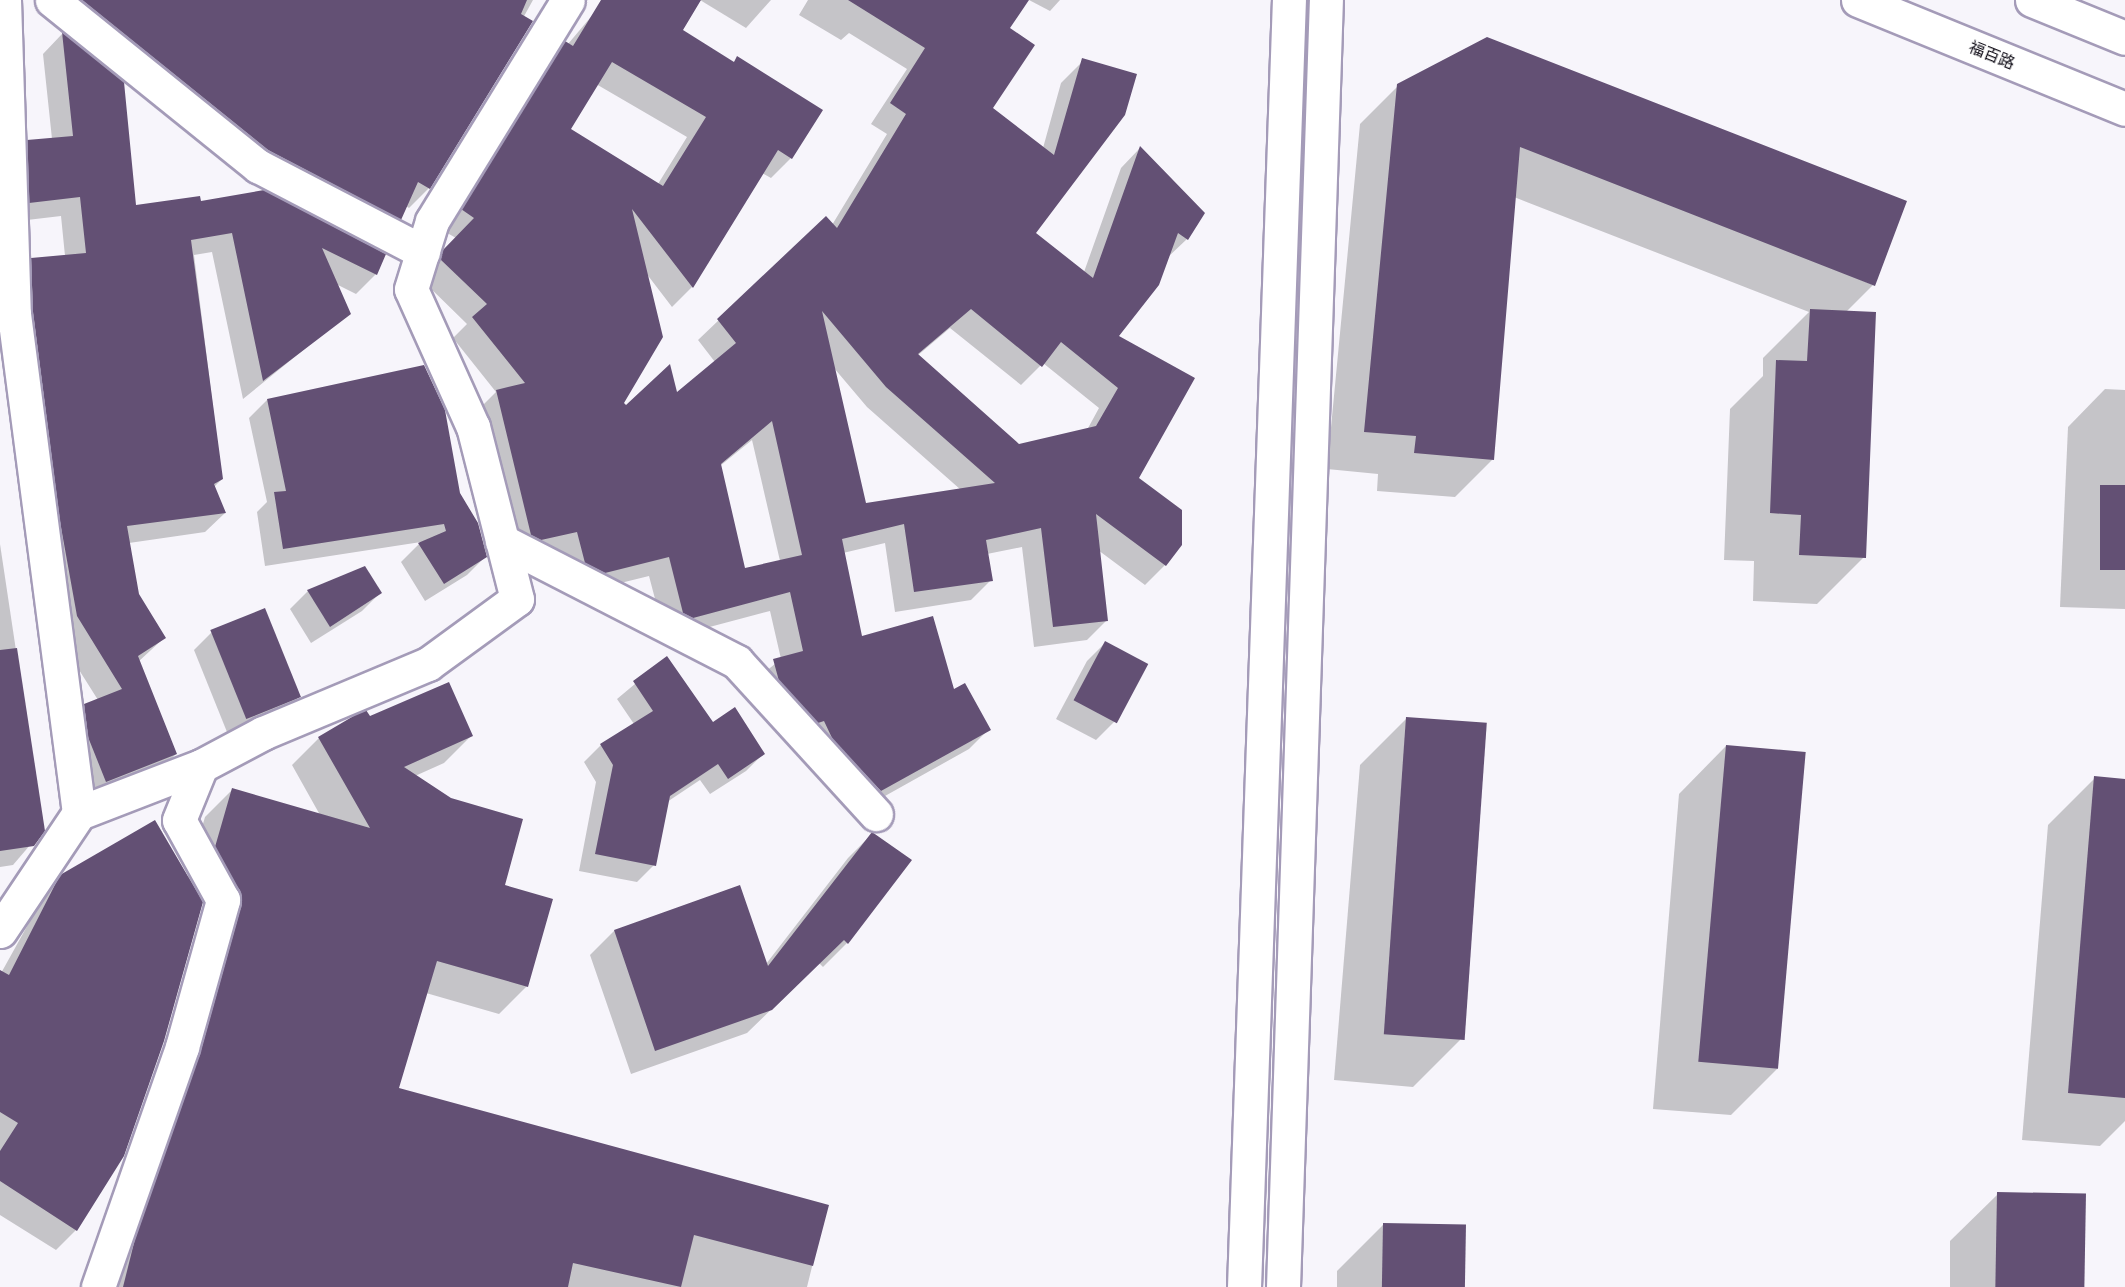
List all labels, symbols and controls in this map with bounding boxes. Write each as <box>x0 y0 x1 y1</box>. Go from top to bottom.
street label: 福百路 <box>1966 37 2018 73</box>

